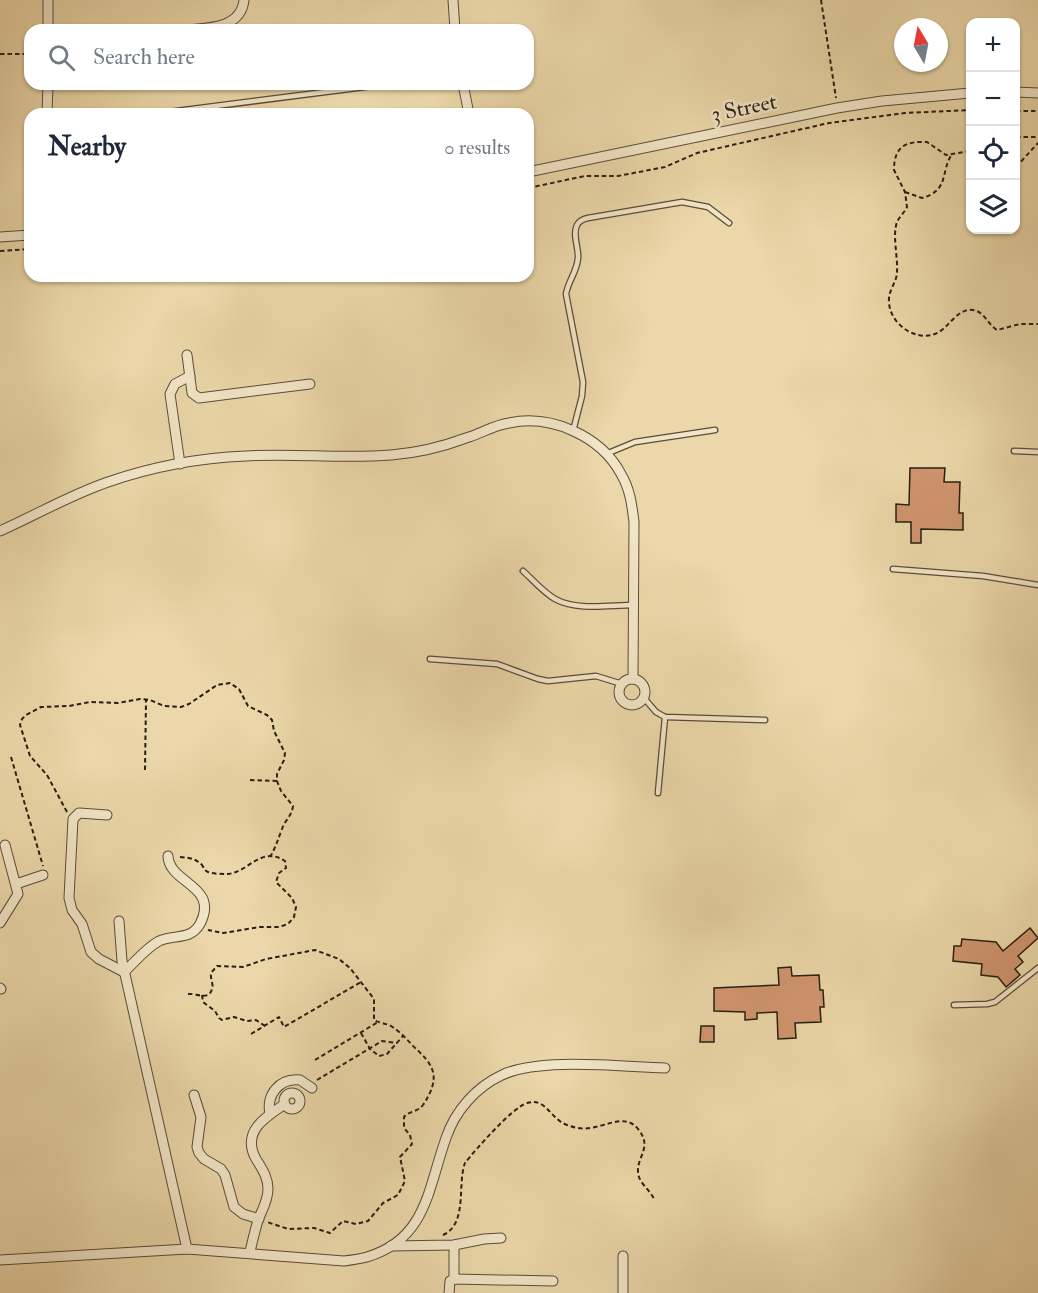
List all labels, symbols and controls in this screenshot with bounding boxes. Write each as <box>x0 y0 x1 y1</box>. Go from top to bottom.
north arrow <box>894 18 948 72</box>
map controls <box>966 18 1020 234</box>
button: + <box>966 18 1020 72</box>
search box <box>24 24 534 90</box>
icon: search <box>45 41 78 74</box>
text: Search here <box>93 43 195 71</box>
button: − <box>966 72 1020 126</box>
street label: 3 Street <box>709 87 779 129</box>
button: locate <box>966 126 1020 180</box>
text: Nearby <box>48 131 126 163</box>
text: 0 results <box>444 135 510 160</box>
button: layers <box>966 180 1020 234</box>

